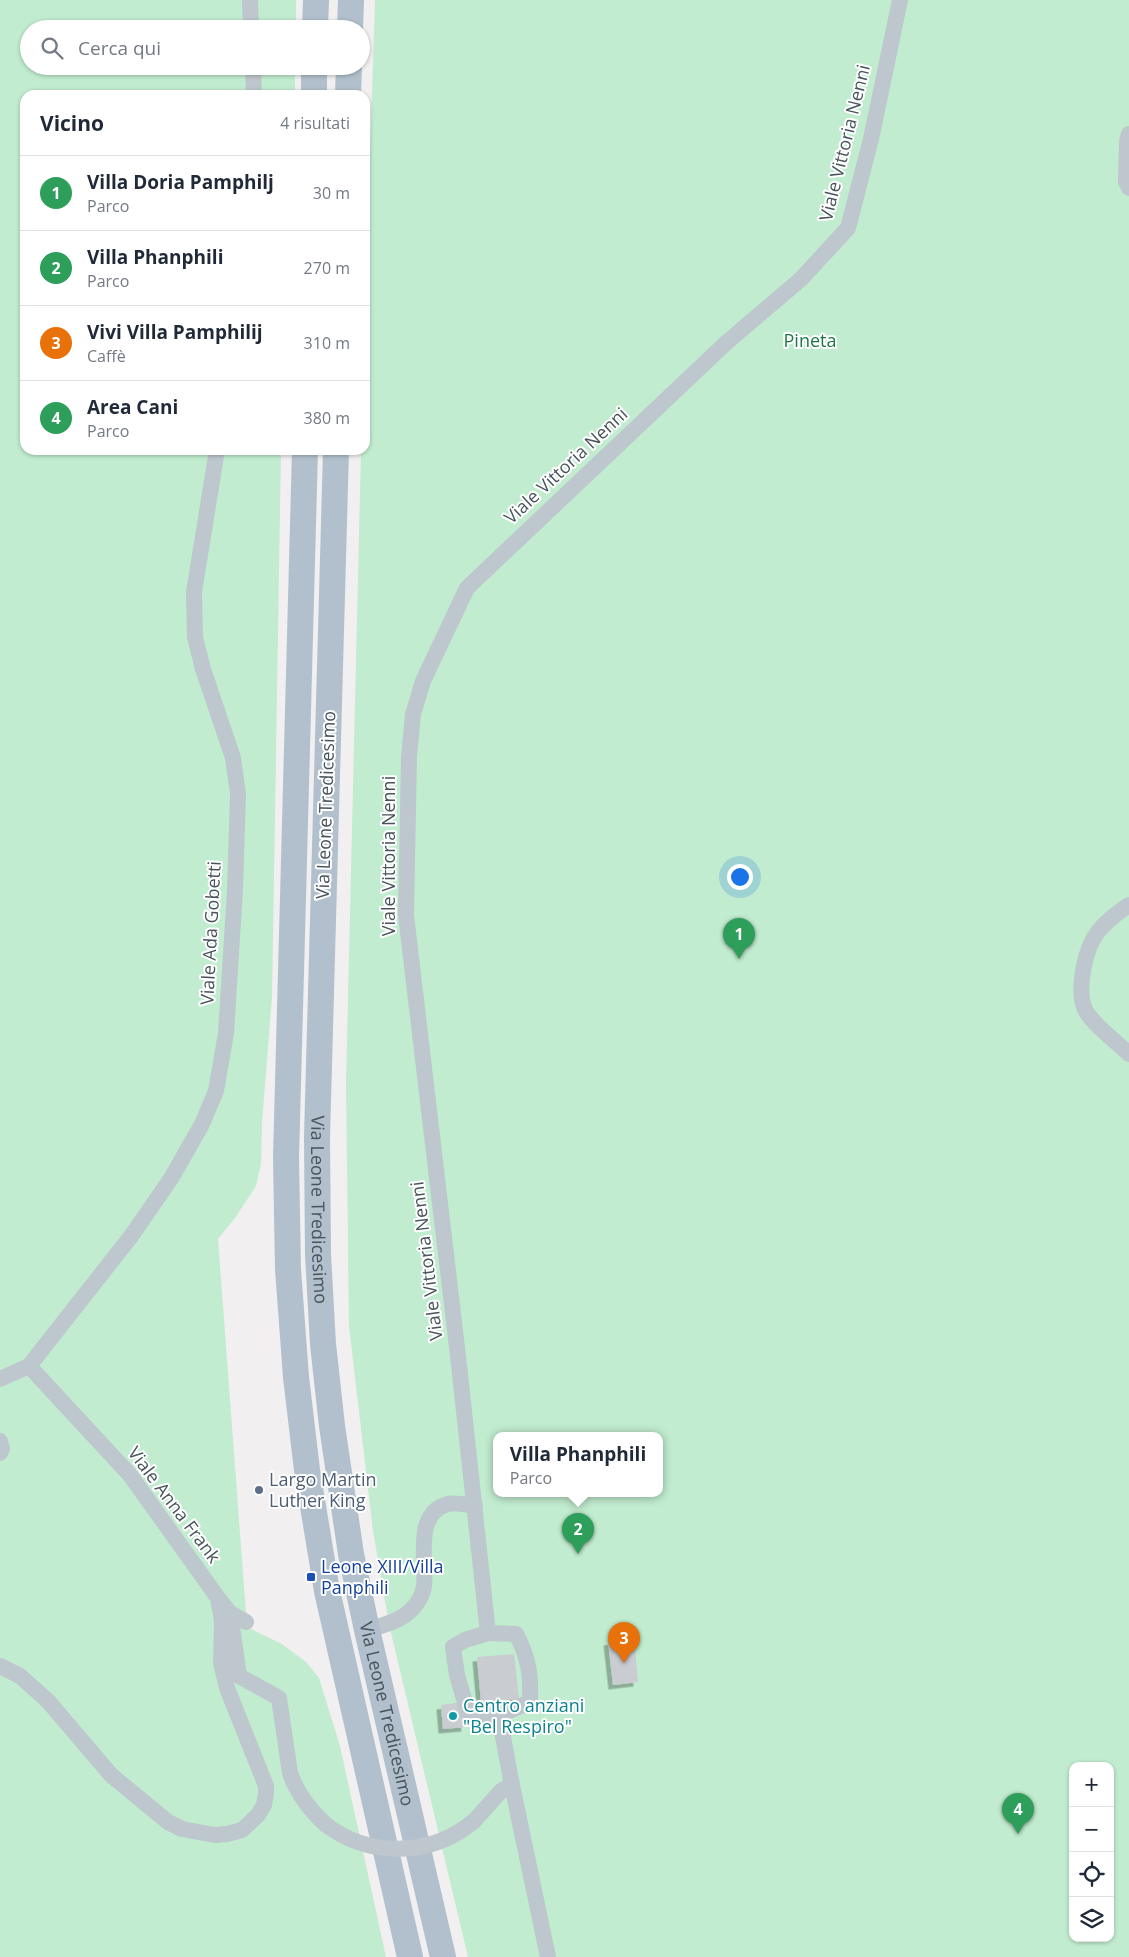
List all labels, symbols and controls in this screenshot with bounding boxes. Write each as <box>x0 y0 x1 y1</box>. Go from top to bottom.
search box <box>20 20 370 75</box>
icon: search <box>38 34 66 62</box>
text: Cerca qui <box>78 35 161 61</box>
street label: Viale Vittoria Nenni <box>813 62 875 223</box>
text: Vicino <box>40 109 104 137</box>
text: 4 risultati <box>280 112 350 134</box>
text: Villa Doria Pamphilj <box>87 169 274 195</box>
text: 1 <box>51 182 61 204</box>
text: 30 m <box>313 182 350 204</box>
text: Parco <box>87 195 129 217</box>
text: Villa Phanphili <box>87 244 223 270</box>
text: 2 <box>51 257 61 279</box>
text: 270 m <box>304 257 350 279</box>
text: Parco <box>87 270 129 292</box>
text: Vivi Villa Pamphilij <box>87 319 263 345</box>
park label: Pineta <box>784 328 836 352</box>
text: 3 <box>51 332 61 354</box>
text: 310 m <box>304 332 350 354</box>
text: Caffè <box>87 345 126 367</box>
text: Area Cani <box>87 394 178 420</box>
street label: Viale Vittoria Nenni <box>498 402 632 529</box>
text: 4 <box>51 407 61 429</box>
text: 380 m <box>304 407 350 429</box>
text: Parco <box>87 420 129 442</box>
street label: Via Leone Tredicesimo <box>310 710 340 900</box>
street label: Viale Vittoria Nenni <box>376 776 400 936</box>
street label: Viale Ada Gobetti <box>194 860 226 1006</box>
your location <box>727 864 753 890</box>
pin: 1 <box>723 918 755 959</box>
street label: Via Leone Tredicesimo <box>306 1115 334 1305</box>
street label: Viale Vittoria Nenni <box>404 1180 448 1342</box>
popup <box>493 1432 663 1497</box>
street label: Viale Anna Frank <box>123 1441 227 1568</box>
text: Villa Phanphili <box>510 1441 646 1467</box>
place label: Largo Martin Luther King <box>269 1467 377 1512</box>
text: Parco <box>510 1467 552 1489</box>
marker: Largo Martin Luther King <box>253 1484 265 1496</box>
pin: 2 <box>562 1513 594 1554</box>
place label: Leone XIII/Villa Panphili <box>321 1554 444 1599</box>
marker: Leone XIII/Villa Panphili <box>305 1571 317 1583</box>
street label: Via Leone Tredicesimo <box>355 1619 420 1808</box>
pin: 3 <box>608 1622 640 1663</box>
place label: Centro anziani "Bel Respiro" <box>463 1693 584 1738</box>
marker: Centro anziani "Bel Respiro" <box>447 1710 459 1722</box>
map controls <box>1069 1762 1114 1942</box>
button: + <box>1069 1762 1114 1807</box>
pin: 4 <box>1002 1793 1034 1834</box>
button: − <box>1069 1807 1114 1852</box>
button: locate <box>1069 1852 1114 1897</box>
button: layers <box>1069 1897 1114 1942</box>

